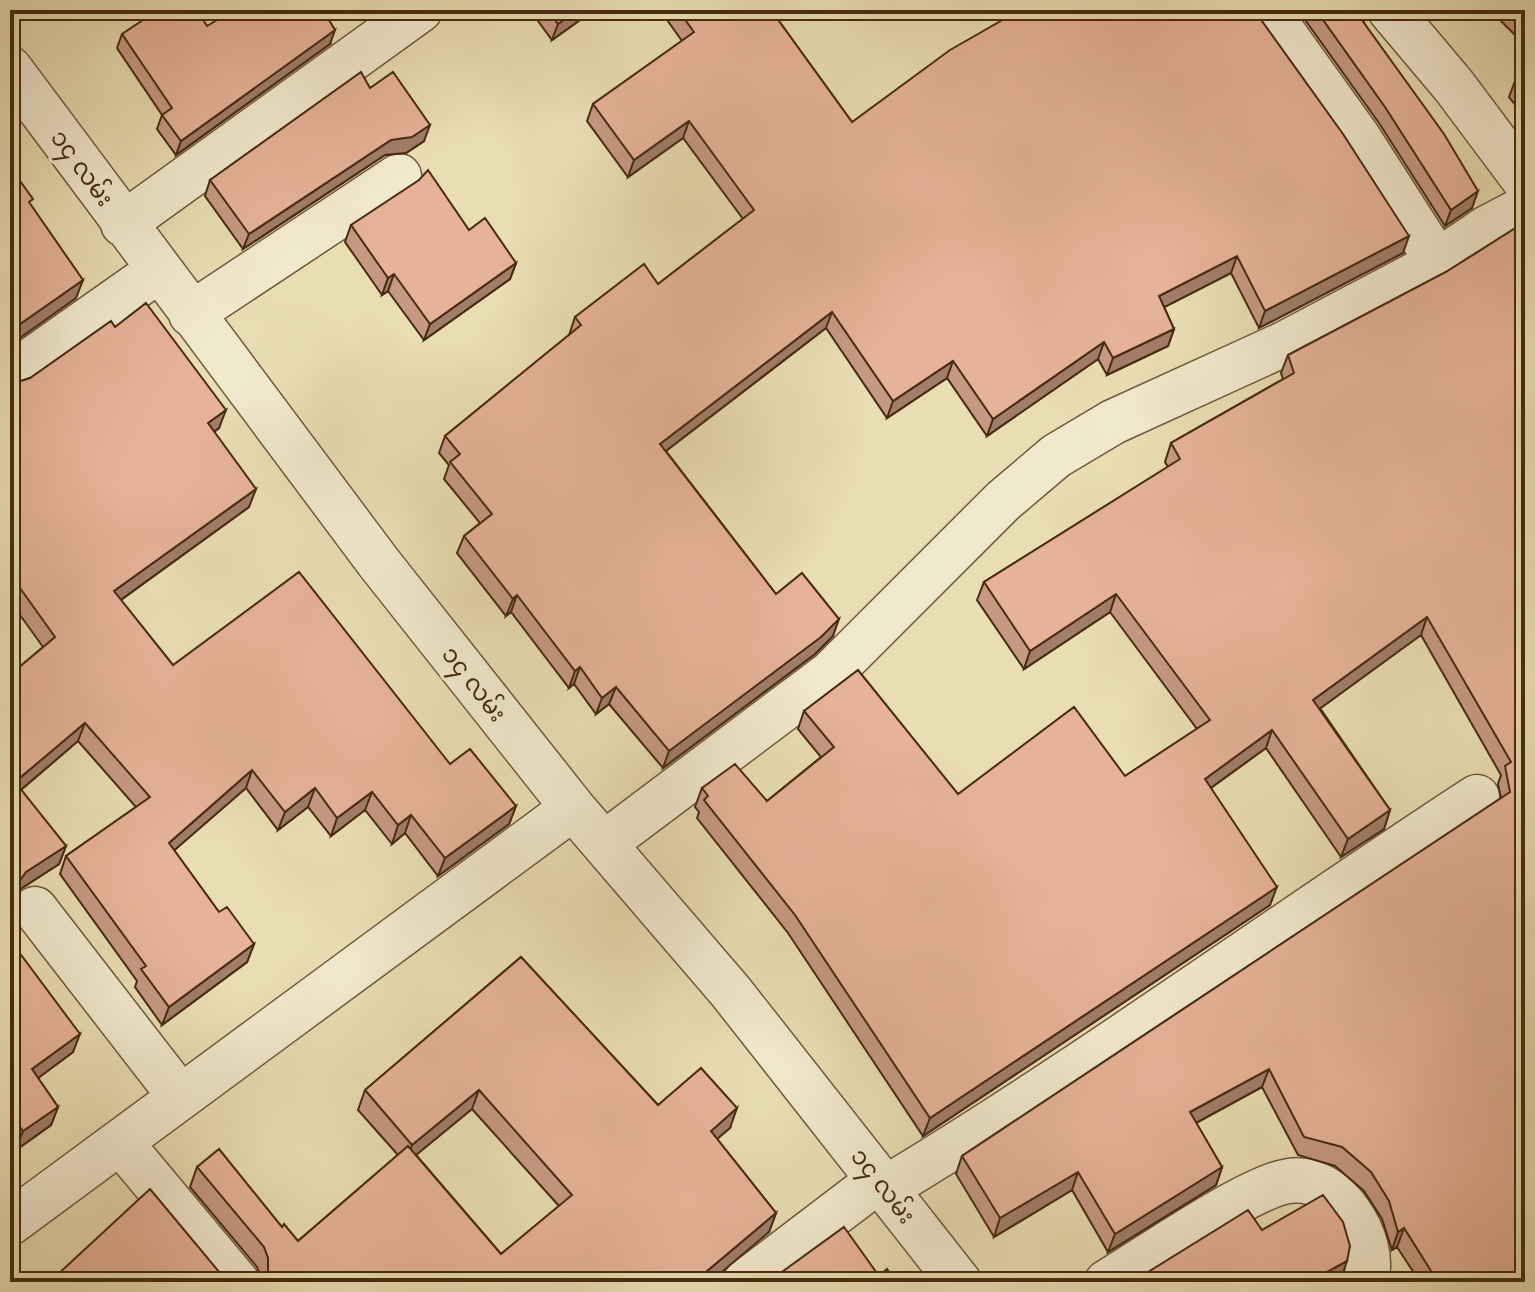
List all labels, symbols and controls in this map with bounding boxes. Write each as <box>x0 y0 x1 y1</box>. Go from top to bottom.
street label: ၁၄ လမ်း <box>41 123 121 215</box>
street label: ၁၄ လမ်း <box>432 640 514 730</box>
street label: ၁၄ လမ်း <box>841 1142 923 1232</box>

